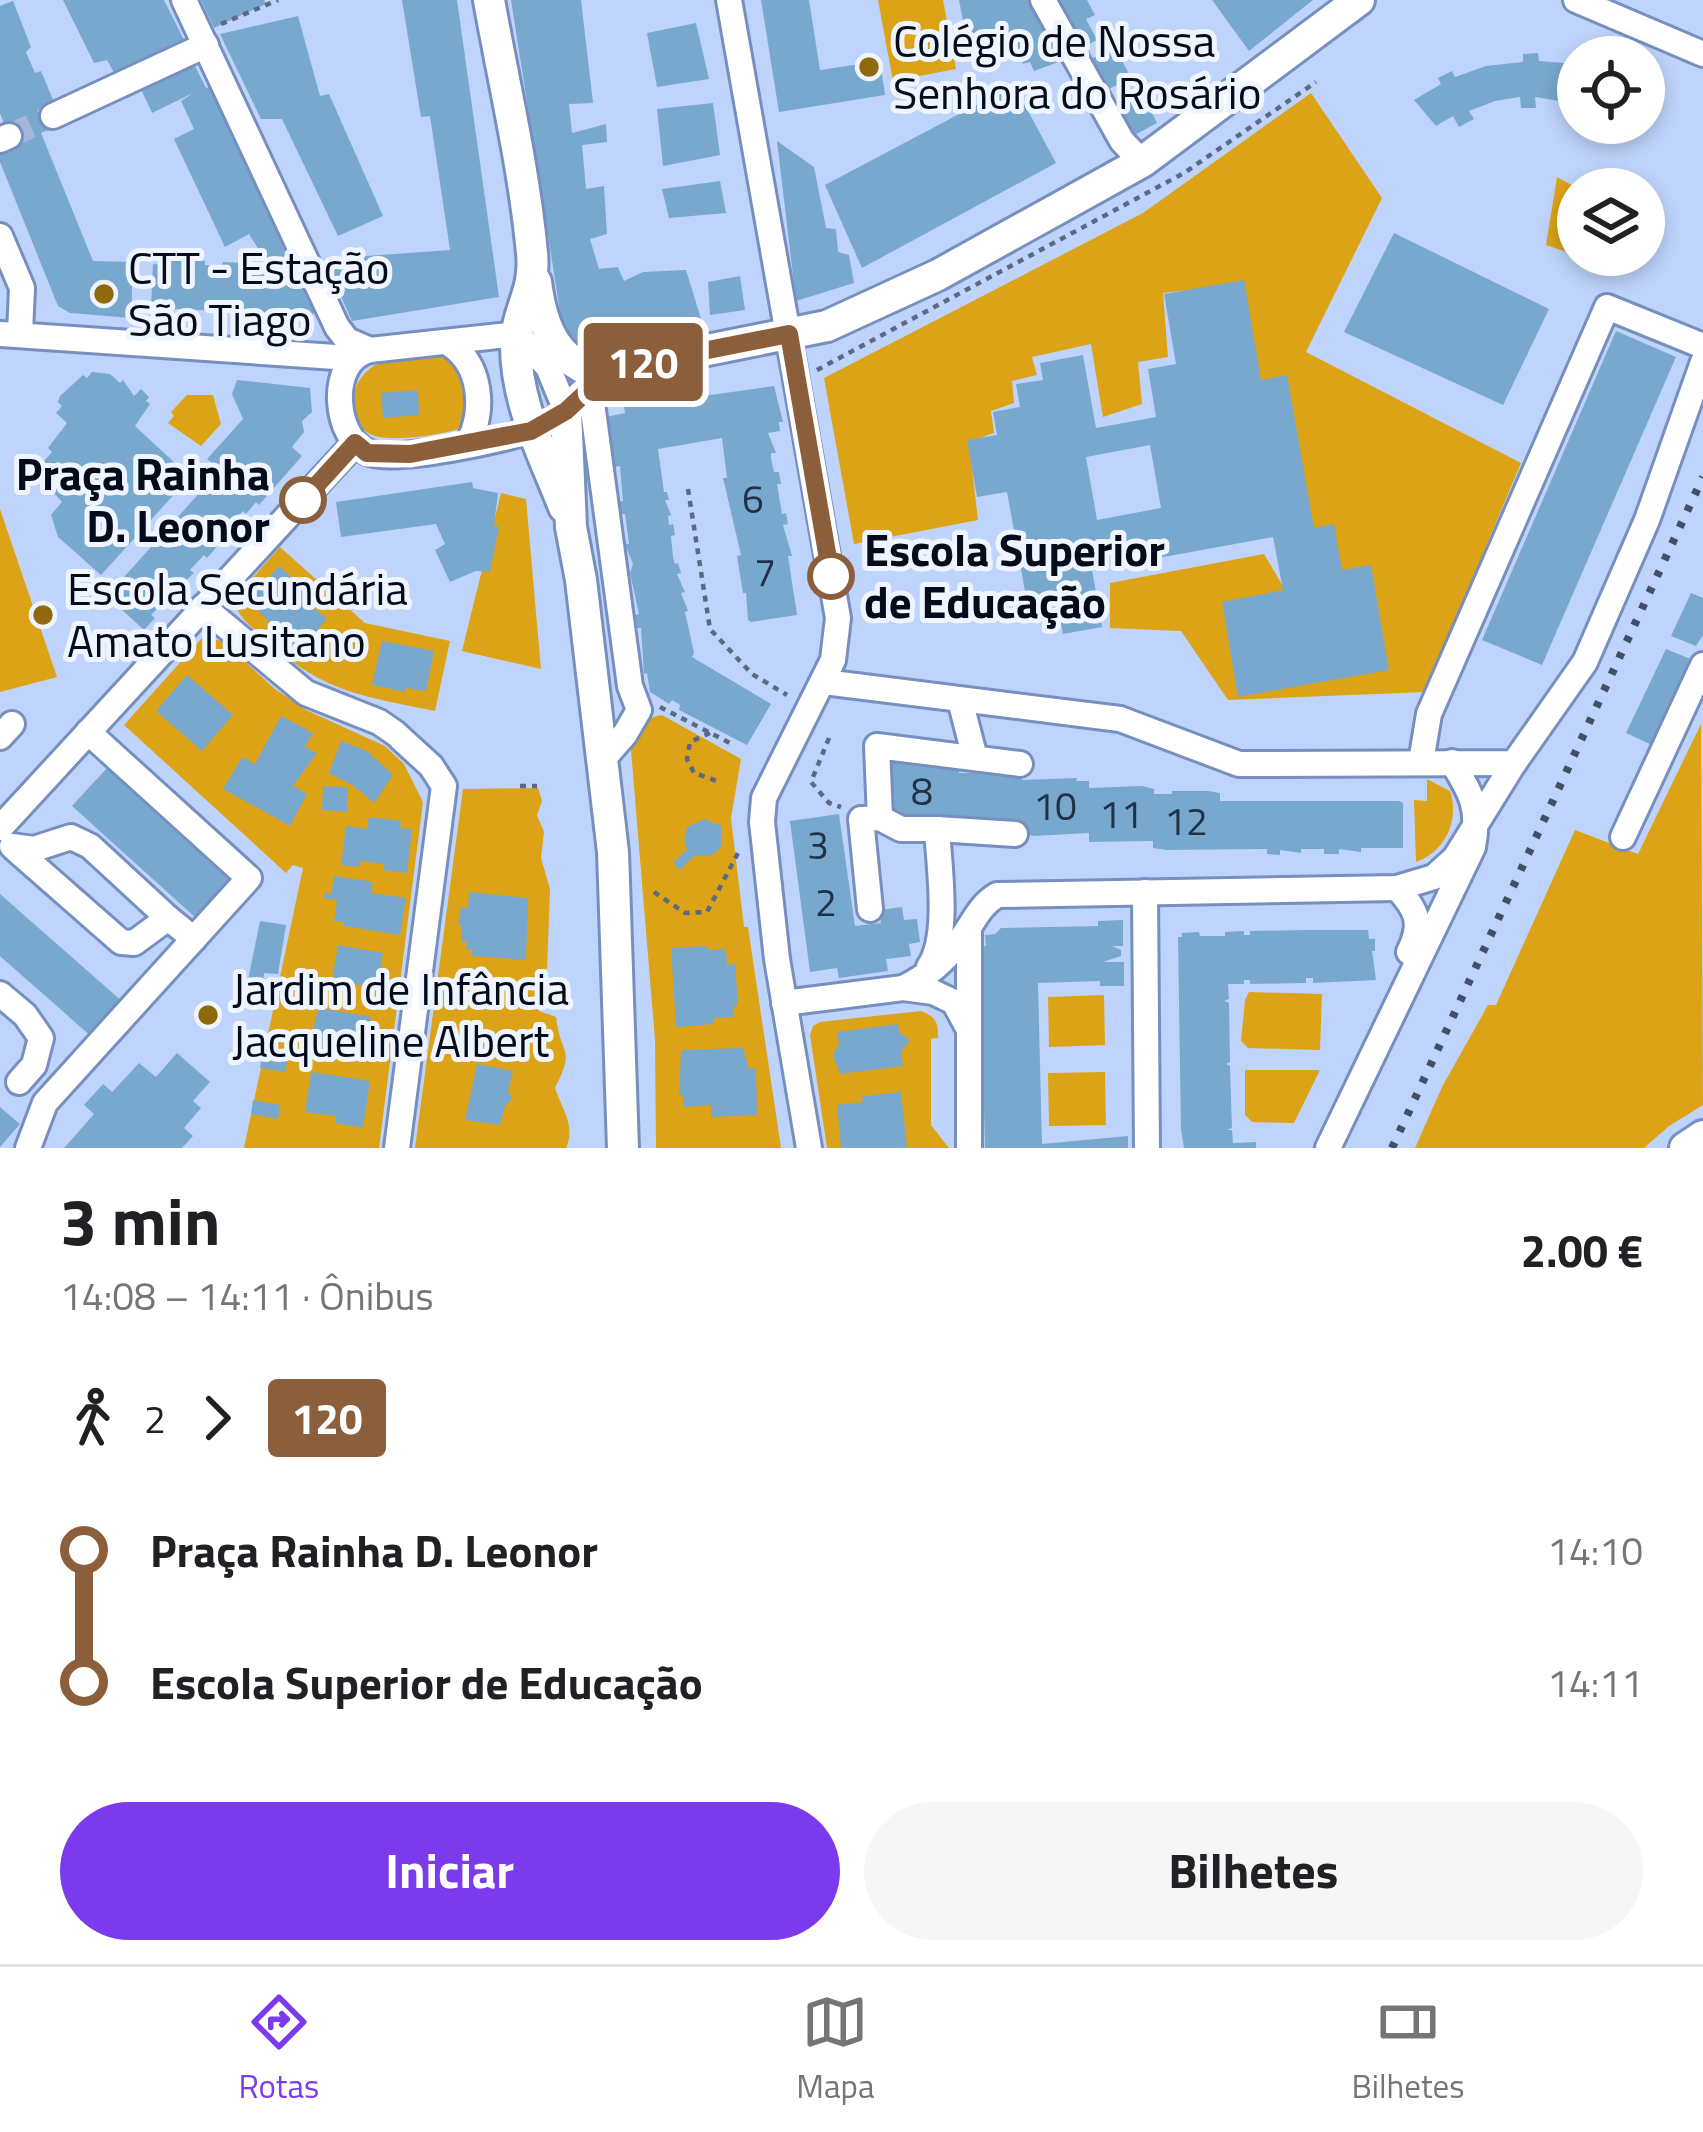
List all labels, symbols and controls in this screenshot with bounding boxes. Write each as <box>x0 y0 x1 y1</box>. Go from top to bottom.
place label: Colégio de Nossa Senhora do Rosário <box>893 6 1261 126</box>
map controls <box>1557 36 1665 276</box>
button: locate <box>1557 36 1665 144</box>
marker: Colégio de Nossa Senhora do Rosário <box>856 54 882 80</box>
button: layers <box>1557 168 1665 276</box>
place label: CTT - Estação São Tiago <box>128 233 389 353</box>
marker: CTT - Estação São Tiago <box>91 281 117 307</box>
line badge: 120 <box>574 323 712 401</box>
text: 120 <box>608 330 678 394</box>
place label: Praça Rainha D. Leonor <box>16 439 270 559</box>
house number: 6 <box>742 469 764 528</box>
marker: Praça Rainha D. Leonor <box>281 478 325 522</box>
place label: Escola Superior de Educação <box>864 515 1165 635</box>
house number: 7 <box>754 542 776 601</box>
place label: Escola Secundária Amato Lusitano <box>67 554 408 674</box>
marker: Escola Superior de Educação <box>809 554 853 598</box>
marker: Escola Secundária Amato Lusitano <box>30 602 56 628</box>
house number: 8 <box>911 761 933 820</box>
house number: 10 <box>1033 776 1077 835</box>
house number: 11 <box>1099 784 1143 843</box>
house number: 12 <box>1164 791 1208 850</box>
house number: 3 <box>807 815 829 874</box>
house number: 2 <box>815 872 837 931</box>
place label: Jardim de Infância Jacqueline Albert <box>232 954 569 1074</box>
marker: Jardim de Infância Jacqueline Albert <box>195 1002 221 1028</box>
text: 3 min <box>60 1170 220 1271</box>
text: 2.00 € <box>1521 1216 1643 1284</box>
text: 14:08 – 14:11 · Ônibus <box>60 1266 434 1325</box>
icon: walk <box>60 1385 126 1451</box>
icon: forward <box>184 1385 250 1451</box>
text: 120 <box>292 1386 362 1450</box>
text: 2 <box>144 1389 166 1448</box>
text: Praça Rainha D. Leonor <box>150 1516 598 1584</box>
text: 14:10 <box>1547 1521 1643 1580</box>
text: Escola Superior de Educação <box>150 1648 703 1716</box>
text: 14:11 <box>1547 1653 1643 1712</box>
button: Iniciar <box>60 1802 840 1940</box>
button: Bilhetes <box>864 1802 1643 1940</box>
tab: Rotas <box>238 1989 319 2111</box>
tab: Mapa <box>796 1989 874 2111</box>
tab: Bilhetes <box>1351 1989 1465 2111</box>

